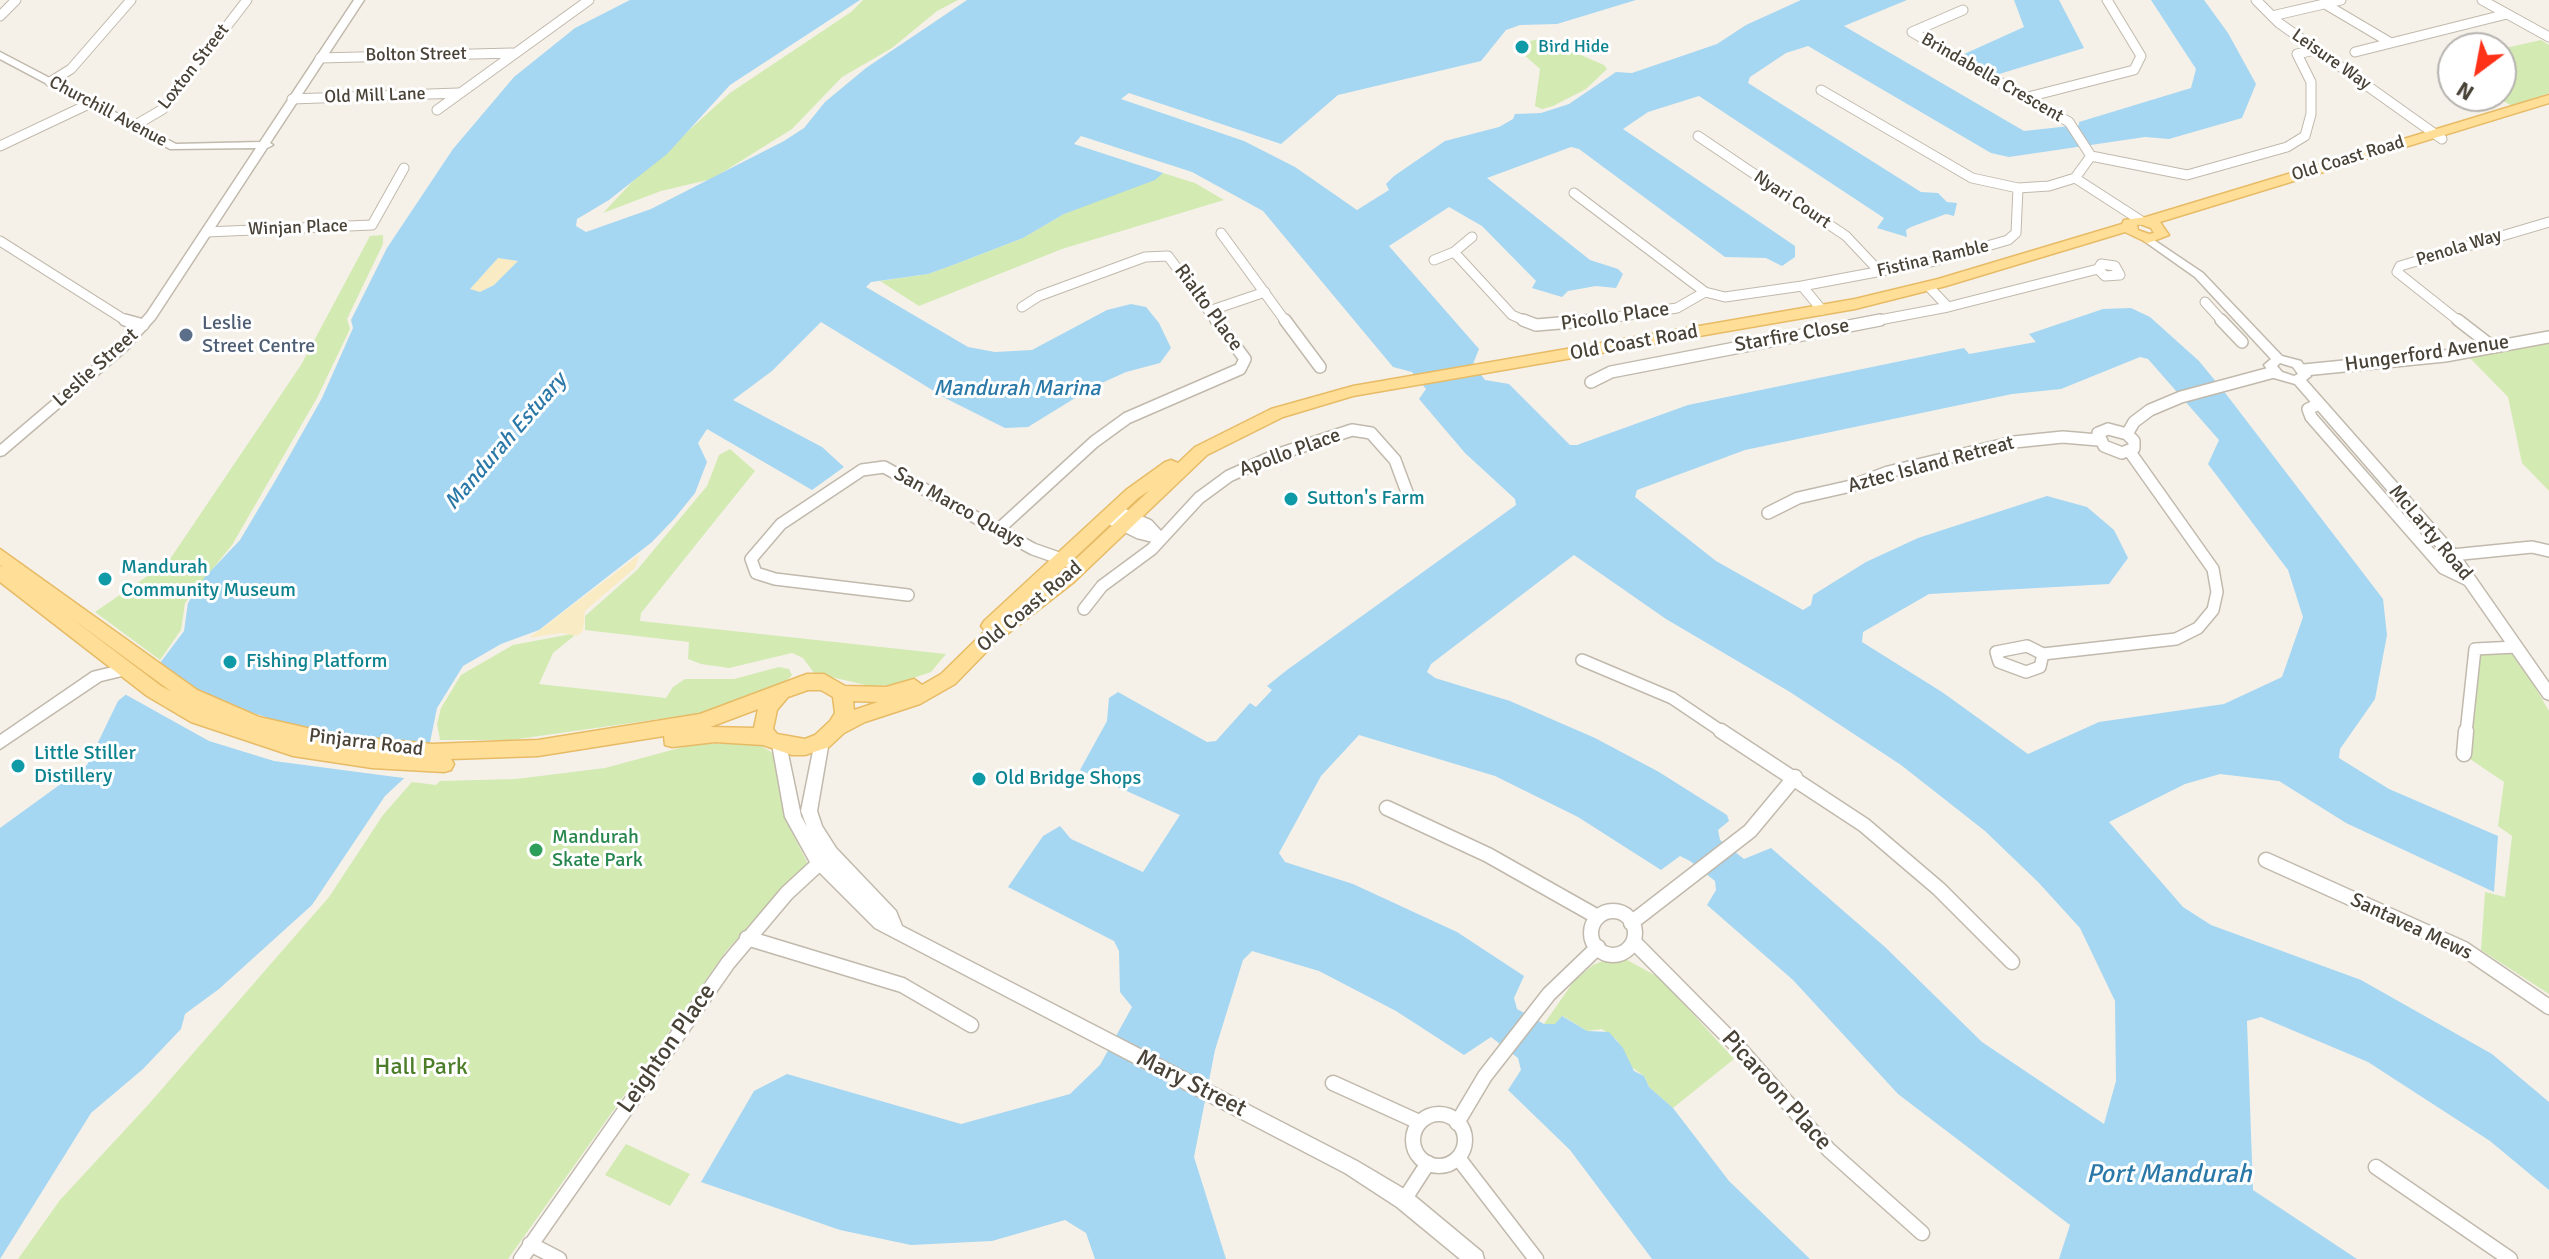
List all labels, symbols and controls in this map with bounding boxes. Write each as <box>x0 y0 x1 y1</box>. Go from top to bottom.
street label: Loxton Street <box>154 20 234 114</box>
street label: Leisure Way <box>2287 25 2375 95</box>
street label: Brindabella Crescent <box>1917 29 2067 127</box>
north arrow <box>2437 32 2517 112</box>
place label: Bird Hide <box>1538 36 1609 58</box>
marker: Bird Hide <box>1513 38 1531 56</box>
street label: Bolton Street <box>365 43 467 67</box>
street label: Churchill Avenue <box>45 72 171 152</box>
text: N <box>2451 76 2479 107</box>
street label: Old Mill Lane <box>324 83 426 109</box>
street label: Old Coast Road <box>2289 132 2407 186</box>
street label: Nyari Court <box>1749 166 1835 234</box>
street label: Winjan Place <box>248 215 348 241</box>
street label: Penola Way <box>2414 225 2504 271</box>
street label: Fistina Ramble <box>1875 236 1991 282</box>
street label: Rialto Place <box>1169 260 1247 356</box>
street label: Picollo Place <box>1559 298 1671 336</box>
place label: Leslie Street Centre <box>202 312 315 359</box>
street label: Starfire Close <box>1733 314 1851 358</box>
street label: Old Coast Road <box>1568 320 1700 366</box>
street label: Leslie Street <box>48 323 144 413</box>
marker: Leslie Street Centre <box>177 326 195 344</box>
street label: Hungerford Avenue <box>2343 331 2511 377</box>
water label: Mandurah Estuary <box>439 368 573 516</box>
water label: Mandurah Marina <box>933 376 1101 402</box>
street label: Apollo Place <box>1236 424 1344 482</box>
street label: Aztec Island Retreat <box>1845 431 2017 499</box>
street label: San Marco Quays <box>889 462 1029 554</box>
street label: McLarty Road <box>2383 480 2477 586</box>
place label: Sutton's Farm <box>1307 487 1425 511</box>
marker: Sutton's Farm <box>1282 490 1300 508</box>
place label: Mandurah Community Museum <box>121 556 296 603</box>
street label: Old Coast Road <box>973 556 1087 658</box>
marker: Mandurah Community Museum <box>96 570 114 588</box>
place label: Fishing Platform <box>246 650 388 674</box>
marker: Fishing Platform <box>221 653 239 671</box>
street label: Pinjarra Road <box>307 724 425 762</box>
place label: Little Stiller Distillery <box>34 742 136 789</box>
marker: Little Stiller Distillery <box>9 757 27 775</box>
place label: Old Bridge Shops <box>995 767 1141 791</box>
marker: Old Bridge Shops <box>970 770 988 788</box>
place label: Mandurah Skate Park <box>552 826 643 873</box>
marker: Mandurah Skate Park <box>527 841 545 859</box>
street label: Santavea Mews <box>2346 888 2476 966</box>
street label: Leighton Place <box>612 979 722 1119</box>
street label: Picaroon Place <box>1715 1025 1837 1157</box>
street label: Mary Street <box>1131 1044 1251 1124</box>
park label: Hall Park <box>374 1054 468 1082</box>
water label: Port Mandurah <box>2086 1159 2252 1191</box>

